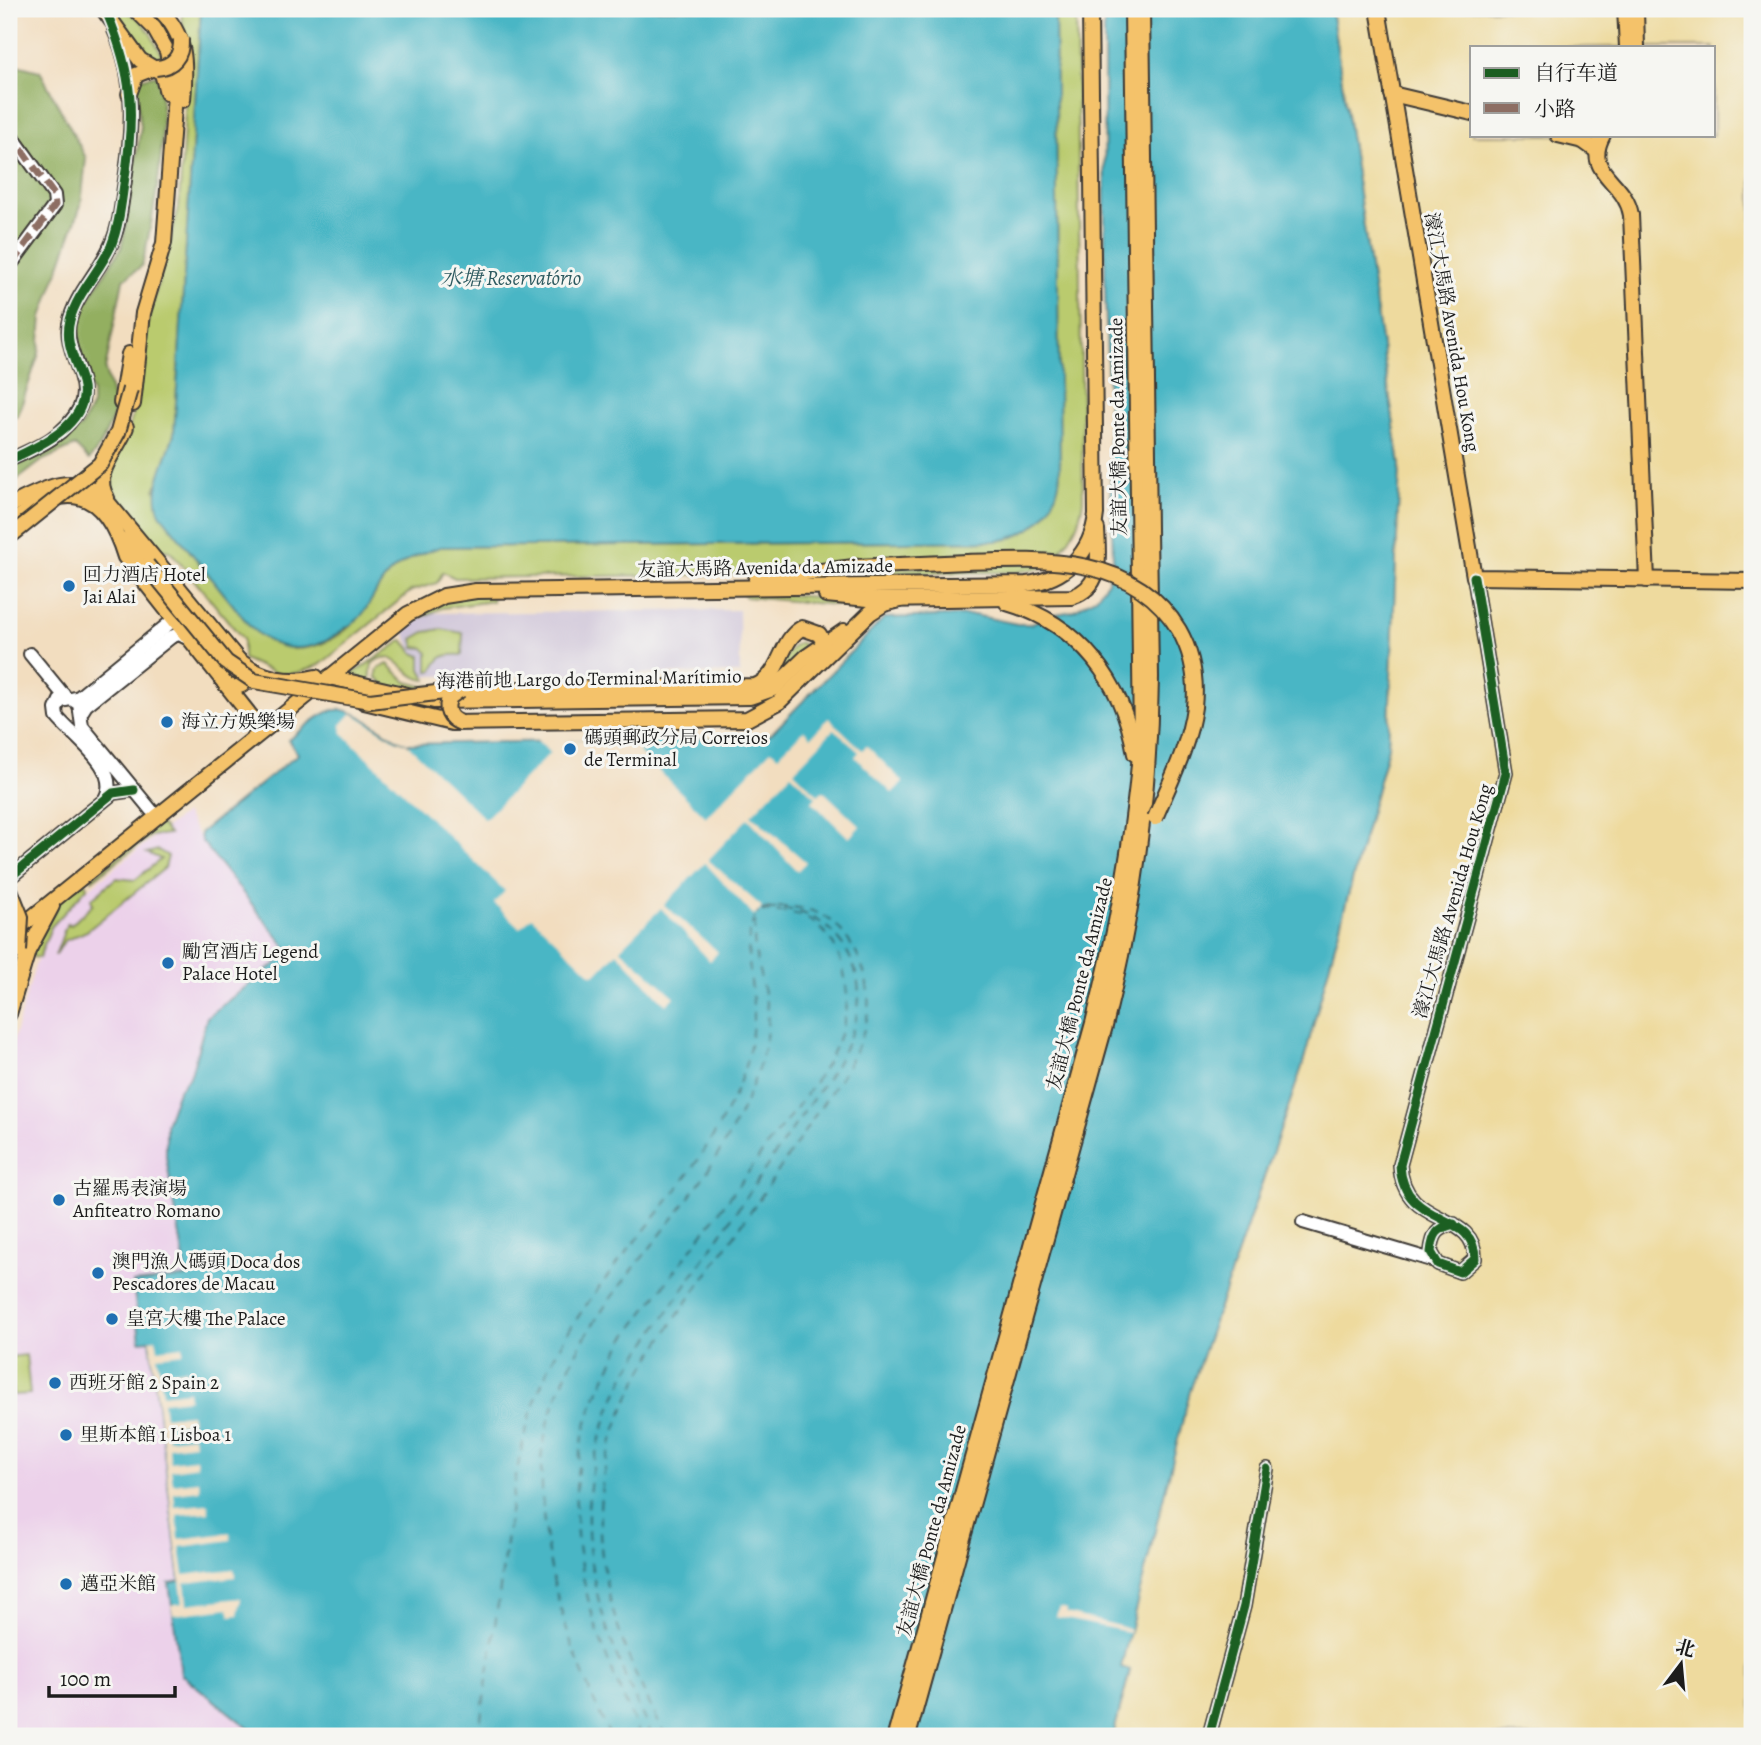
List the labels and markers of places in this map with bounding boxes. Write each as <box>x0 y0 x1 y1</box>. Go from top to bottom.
place label: 回力酒店 Hotel Jai Alai <box>83 562 206 610</box>
marker: 回力酒店 Hotel Jai Alai <box>61 578 77 594</box>
place label: 海立方娛樂場 <box>181 709 295 735</box>
marker: 海立方娛樂場 <box>159 714 175 730</box>
place label: 碼頭郵政分局 Correios de Terminal <box>584 725 768 773</box>
marker: 碼頭郵政分局 Correios de Terminal <box>562 741 578 757</box>
place label: 勵宮酒店 Legend Palace Hotel <box>182 939 319 987</box>
marker: 勵宮酒店 Legend Palace Hotel <box>160 955 176 971</box>
place label: 古羅馬表演場 Anfiteatro Romano <box>72 1176 221 1224</box>
marker: 古羅馬表演場 Anfiteatro Romano <box>51 1192 67 1208</box>
place label: 澳門漁人碼頭 Doca dos Pescadores de Macau <box>112 1249 300 1297</box>
marker: 澳門漁人碼頭 Doca dos Pescadores de Macau <box>90 1265 106 1281</box>
place label: 皇宮大樓 The Palace <box>126 1306 286 1332</box>
marker: 皇宮大樓 The Palace <box>104 1311 120 1327</box>
place label: 西班牙館 2 Spain 2 <box>69 1370 219 1396</box>
marker: 西班牙館 2 Spain 2 <box>47 1375 63 1391</box>
place label: 里斯本館 1 Lisboa 1 <box>80 1422 231 1448</box>
marker: 里斯本館 1 Lisboa 1 <box>58 1427 74 1443</box>
place label: 邁亞米館 <box>80 1571 156 1597</box>
marker: 邁亞米館 <box>58 1576 74 1592</box>

